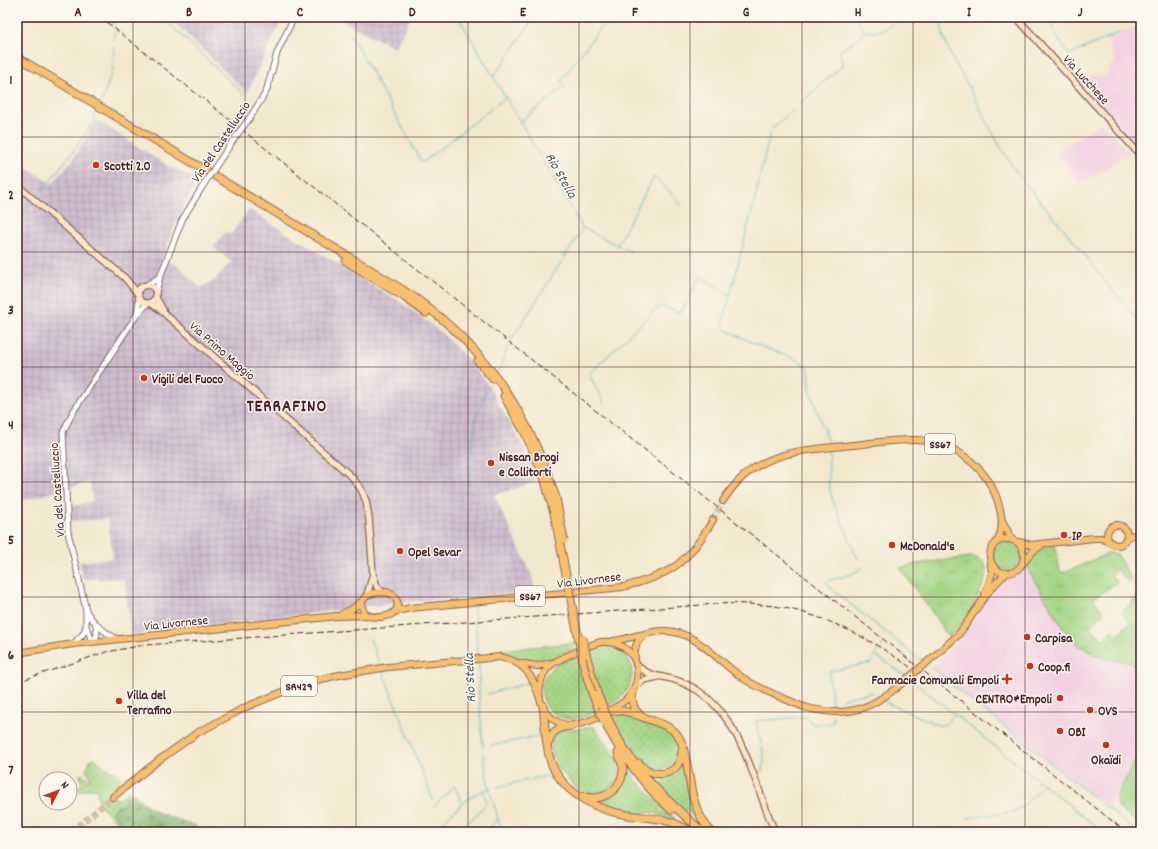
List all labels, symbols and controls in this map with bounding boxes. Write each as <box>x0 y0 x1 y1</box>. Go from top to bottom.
text: A <box>74 4 82 23</box>
text: B <box>186 4 192 23</box>
text: C <box>297 4 304 23</box>
text: D <box>409 4 416 23</box>
text: E <box>520 4 527 23</box>
text: F <box>632 4 638 23</box>
text: G <box>743 4 750 23</box>
text: H <box>855 4 862 23</box>
text: I <box>967 4 972 23</box>
text: J <box>1078 4 1083 23</box>
street label: Via Lucchese <box>1057 51 1113 110</box>
text: 1 <box>10 72 13 91</box>
street label: Via del Castelluccio <box>188 98 256 187</box>
water label: Rio Stella <box>539 150 582 204</box>
place label: Scotti 2.0 <box>104 158 151 177</box>
marker: Scotti 2.0 <box>91 160 101 170</box>
text: 2 <box>8 187 14 206</box>
text: 3 <box>8 302 14 321</box>
street label: Via Primo Maggio <box>184 318 259 386</box>
place label: Vigili del Fuoco <box>152 371 223 390</box>
marker: Vigili del Fuoco <box>139 373 149 383</box>
district label: TERRAFINO <box>247 396 327 420</box>
text: 4 <box>8 417 14 436</box>
road number: SS67 <box>925 434 955 454</box>
street label: Via del Castelluccio <box>46 442 71 538</box>
place label: Nissan Brogi e Collitorti <box>499 449 559 483</box>
marker: Nissan Brogi e Collitorti <box>486 458 496 468</box>
place label: IP <box>1072 528 1082 547</box>
marker: IP <box>1059 530 1069 540</box>
text: 5 <box>8 532 14 551</box>
place label: McDonald's <box>900 538 955 557</box>
marker: McDonald's <box>887 540 897 550</box>
place label: Opel Sevar <box>408 544 462 563</box>
marker: Opel Sevar <box>395 546 405 556</box>
street label: Via Livornese <box>556 568 623 595</box>
road number: SS67 <box>515 586 545 606</box>
street label: Via Livornese <box>143 612 210 637</box>
place label: Carpisa <box>1035 630 1073 649</box>
marker: Carpisa <box>1022 632 1032 642</box>
text: 6 <box>8 647 15 666</box>
water label: Rio Stella <box>460 651 482 703</box>
place label: Coop.fi <box>1038 659 1070 678</box>
marker: Coop.fi <box>1025 661 1035 671</box>
place label: Farmacie Comunali Empoli <box>872 672 1000 691</box>
marker: Farmacie Comunali Empoli <box>1002 674 1012 684</box>
road number: SR429 <box>281 676 317 696</box>
place label: Villa del Terrafino <box>127 687 172 721</box>
place label: CENTRO*Empoli <box>976 691 1053 710</box>
marker: CENTRO*Empoli <box>1055 693 1065 703</box>
marker: Villa del Terrafino <box>114 696 124 706</box>
place label: OVS <box>1098 703 1118 722</box>
marker: OVS <box>1085 705 1095 715</box>
place label: OBI <box>1068 724 1087 743</box>
marker: OBI <box>1055 726 1065 736</box>
marker: Okaïdi <box>1101 740 1111 750</box>
place label: Okaïdi <box>1091 752 1121 771</box>
text: 7 <box>9 762 14 781</box>
north arrow <box>38 771 78 811</box>
text: N <box>56 778 72 793</box>

